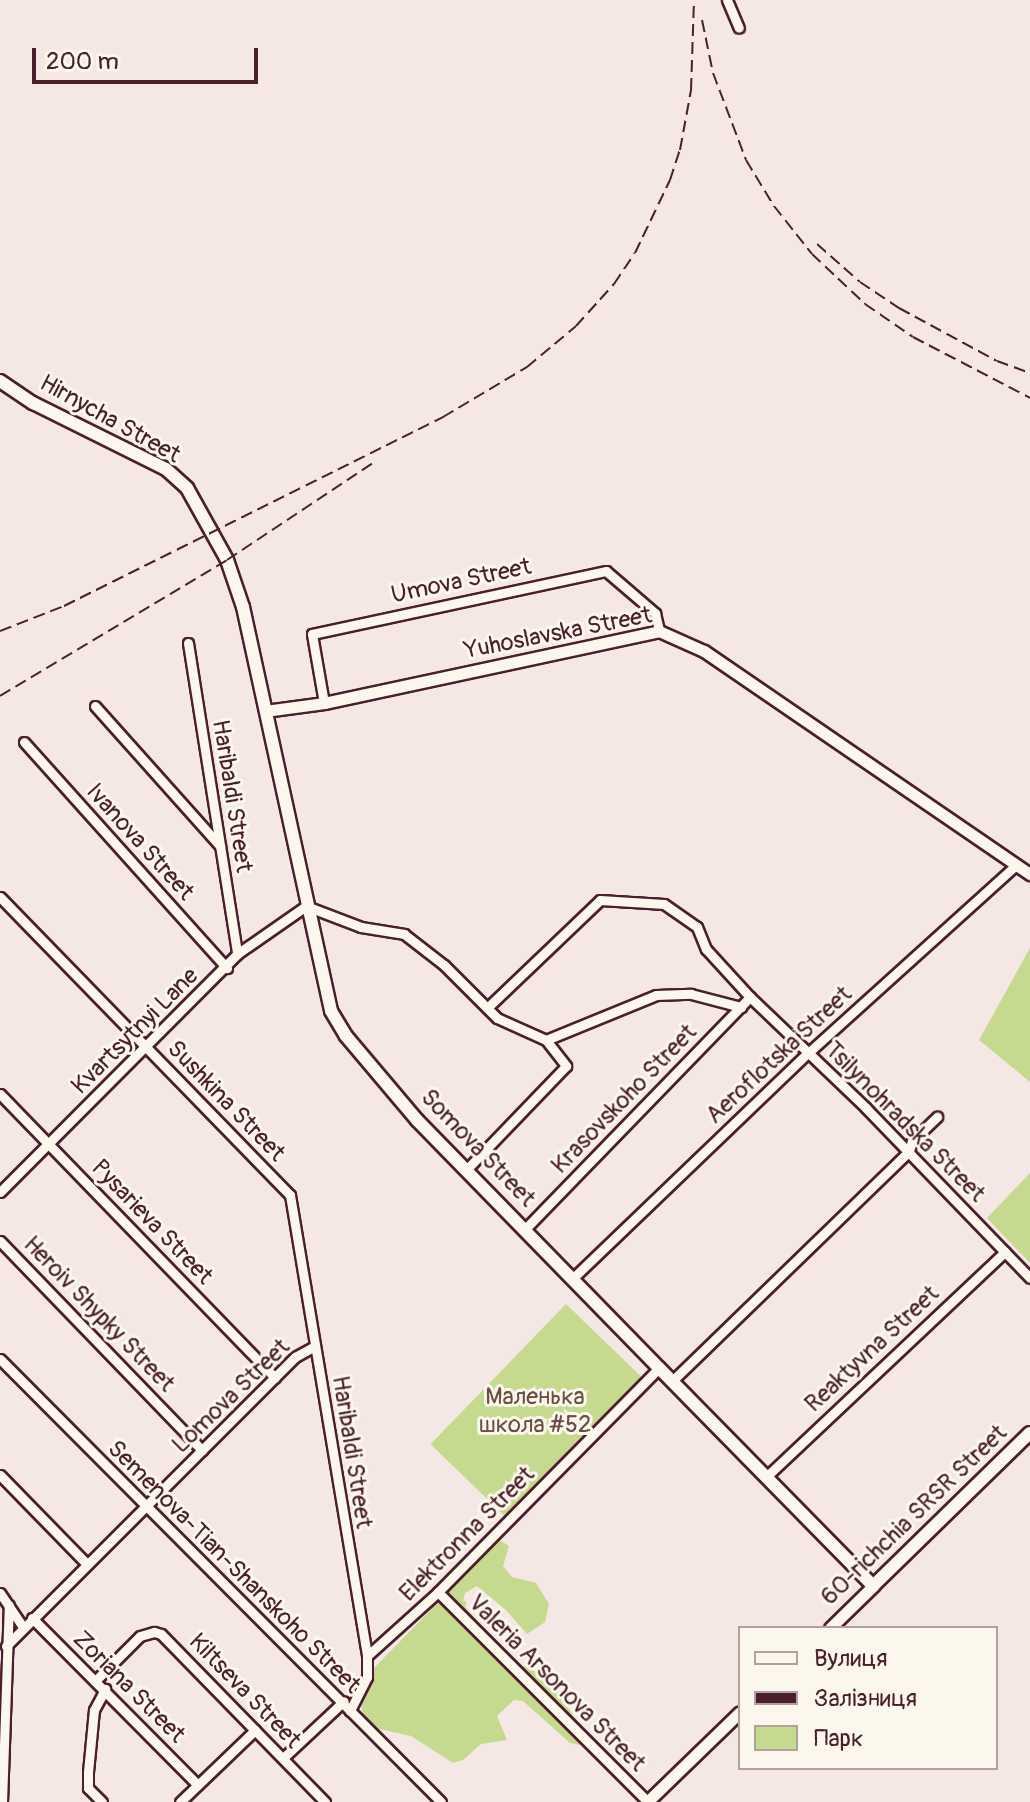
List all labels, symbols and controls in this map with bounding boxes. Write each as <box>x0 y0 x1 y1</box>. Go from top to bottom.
scale bar <box>36 32 262 82</box>
text: 200 m <box>46 47 119 76</box>
street label: Hirnycha Street <box>35 369 185 469</box>
street label: Umova Street <box>388 552 534 610</box>
street label: Yuhoslavska Street <box>462 601 654 665</box>
street label: Haribaldi Street <box>206 718 258 874</box>
street label: Ivanova Street <box>80 778 200 906</box>
street label: Kvartsytnyi Lane <box>66 962 204 1100</box>
street label: Aeroflotska Street <box>700 980 858 1130</box>
street label: Krasovskoho Street <box>545 1018 703 1180</box>
street label: Sushkina Street <box>161 1034 291 1168</box>
street label: Tsilynohradska Street <box>819 1036 991 1208</box>
street label: Somova Street <box>415 1083 541 1213</box>
street label: Pysarieva Street <box>85 1154 219 1290</box>
street label: Heroiv Shypky Street <box>17 1230 181 1398</box>
street label: Reaktyvna Street <box>799 1280 945 1418</box>
street label: Lomova Street <box>166 1333 296 1459</box>
street label: Haribaldi Street <box>326 1374 378 1530</box>
park label: Маленька школа #52 <box>479 1383 591 1439</box>
street label: 60-richchia SRSR Street <box>815 1419 1013 1611</box>
street label: Semenova-Tian-Shanskoho Street <box>101 1434 367 1700</box>
street label: Elektronna Street <box>394 1461 540 1607</box>
street label: Valeria Arsonova Street <box>462 1588 652 1778</box>
street label: Zoriana Street <box>67 1625 191 1749</box>
legend <box>738 1626 998 1770</box>
street label: Kiltseva Street <box>183 1627 307 1755</box>
text: Вулиця <box>814 1644 887 1673</box>
text: Залізниця <box>814 1684 917 1713</box>
text: Парк <box>814 1724 863 1753</box>

